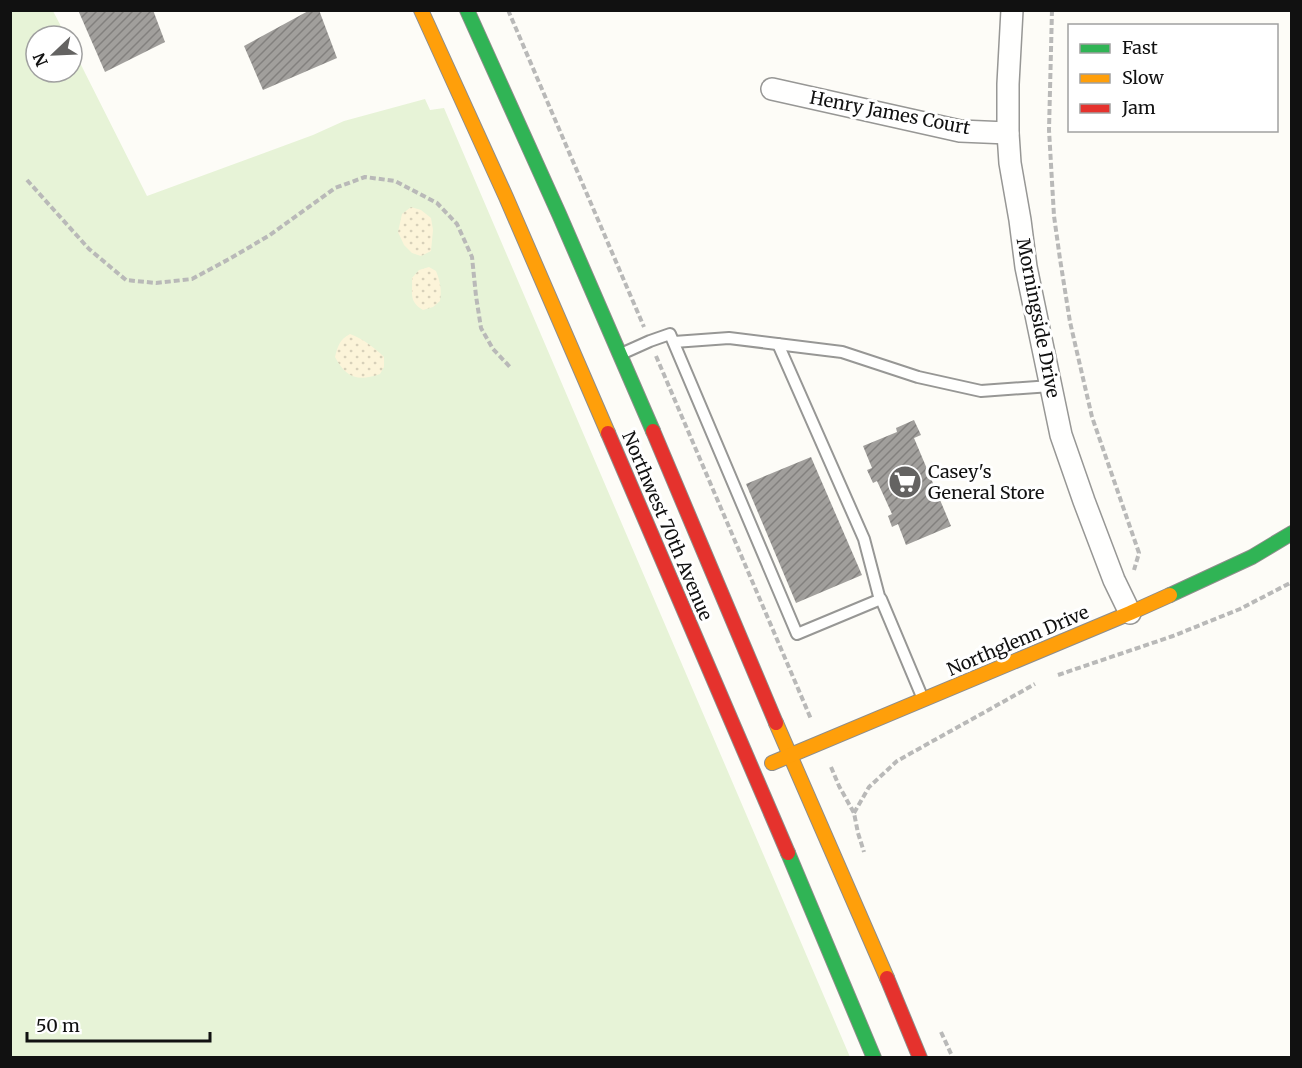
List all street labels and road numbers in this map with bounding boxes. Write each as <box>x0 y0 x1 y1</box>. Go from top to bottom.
street label: Henry James Court <box>808 86 972 139</box>
street label: Morningside Drive <box>1012 236 1065 400</box>
street label: Northwest 70th Avenue <box>617 428 718 624</box>
street label: Northglenn Drive <box>944 600 1092 681</box>

